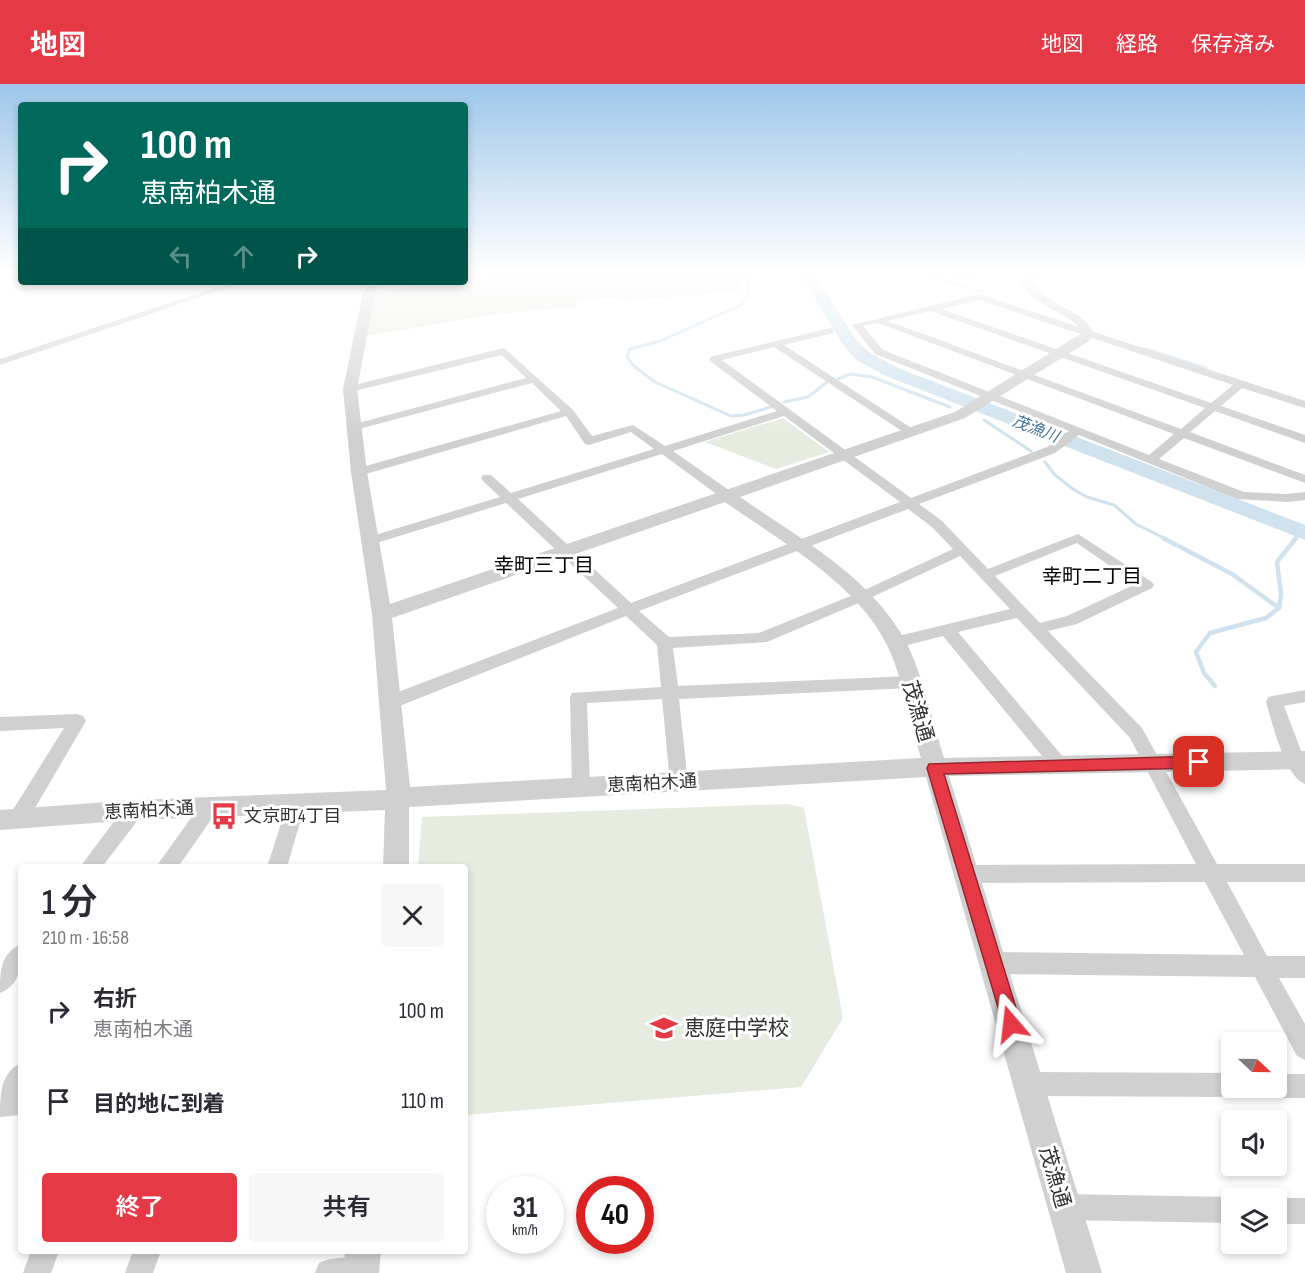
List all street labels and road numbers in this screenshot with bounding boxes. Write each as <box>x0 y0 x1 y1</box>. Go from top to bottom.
street label: 茂漁通 <box>897 677 938 745</box>
street label: 恵南柏木通 <box>607 771 698 796</box>
street label: 恵南柏木通 <box>104 798 195 823</box>
street label: 茂漁通 <box>1034 1143 1075 1211</box>

